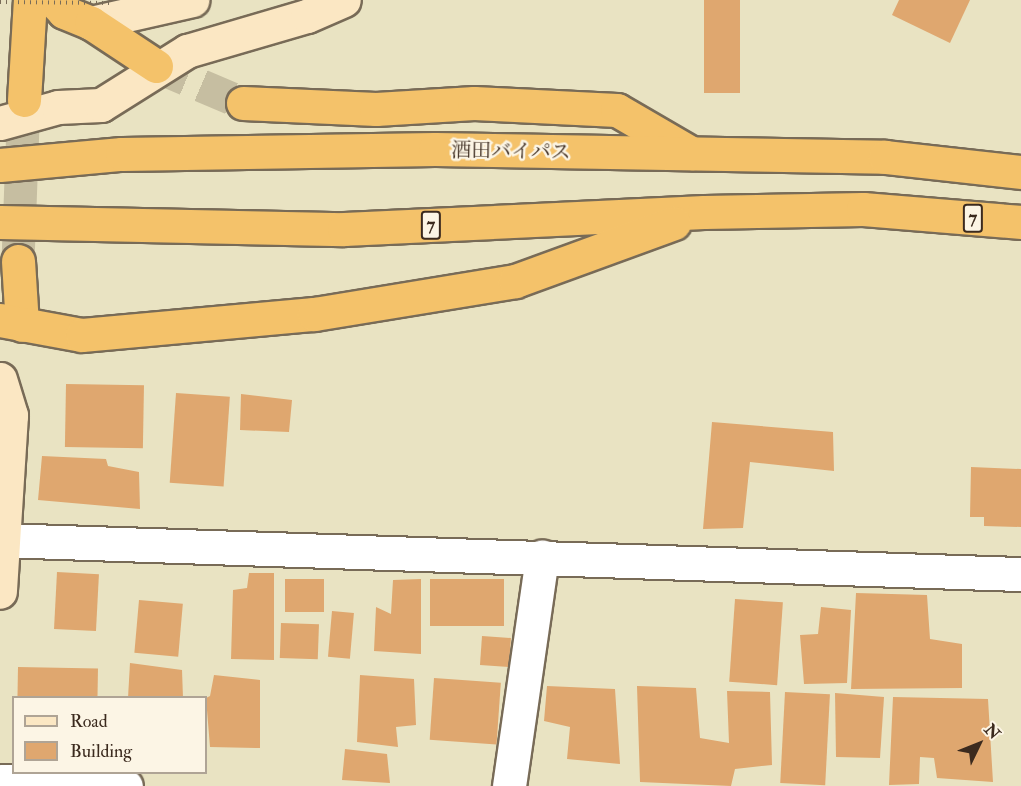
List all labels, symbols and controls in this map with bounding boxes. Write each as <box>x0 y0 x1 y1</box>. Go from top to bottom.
street label: 酒田バイパス <box>451 138 571 164</box>
road number: 7 <box>962 203 984 233</box>
road number: 7 <box>420 210 442 240</box>
legend <box>12 696 207 774</box>
text: Road <box>70 710 108 733</box>
north arrow <box>949 714 1009 774</box>
text: N <box>980 720 1004 744</box>
text: Building <box>70 740 132 763</box>

